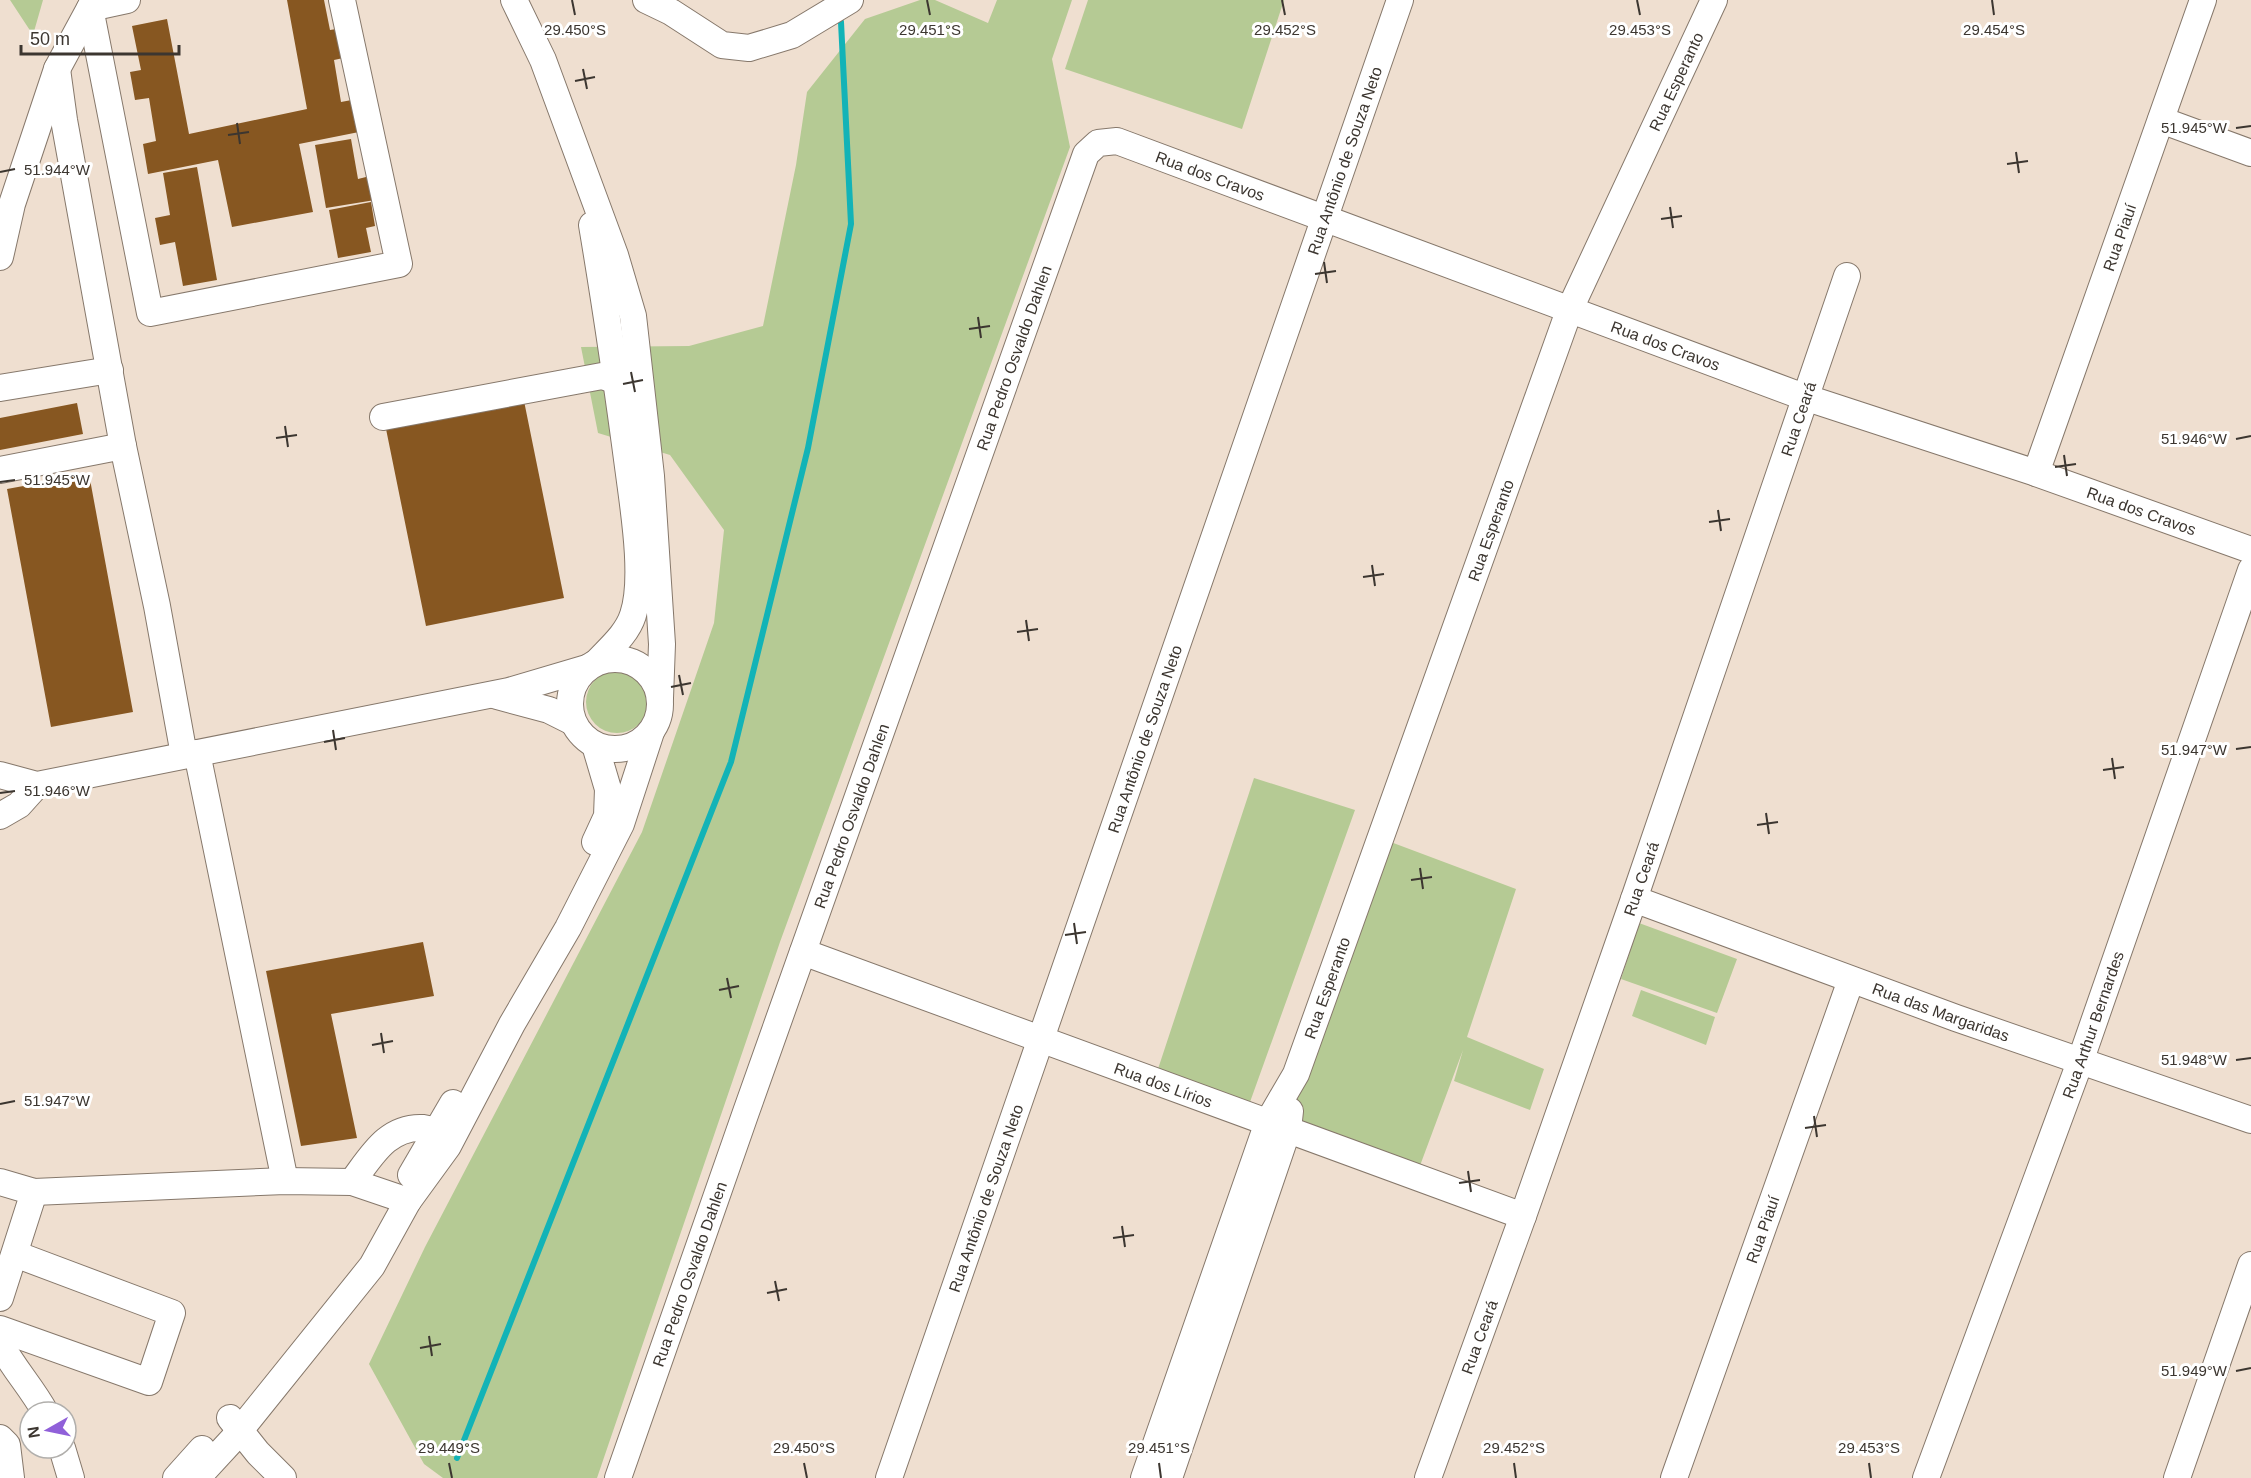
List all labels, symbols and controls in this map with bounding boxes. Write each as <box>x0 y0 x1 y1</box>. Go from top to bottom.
scale bar <box>21 18 178 56</box>
text: 29.450°S <box>544 21 606 38</box>
text: 29.451°S <box>899 21 961 38</box>
text: 29.452°S <box>1254 21 1316 38</box>
text: 29.453°S <box>1609 21 1671 38</box>
text: 29.454°S <box>1963 21 2025 38</box>
text: 50 m <box>30 29 70 49</box>
street label: Rua Esperanto <box>1646 30 1706 134</box>
street label: Rua Antônio de Souza Neto <box>1304 64 1385 257</box>
text: 51.945°W <box>2161 119 2228 136</box>
street label: Rua dos Cravos <box>1153 148 1267 204</box>
text: 51.944°W <box>24 161 91 178</box>
street label: Rua Piauí <box>2100 201 2139 273</box>
street label: Rua Pedro Osvaldo Dahlen <box>973 263 1054 453</box>
street label: Rua dos Cravos <box>1609 317 1722 373</box>
street label: Rua Ceará <box>1778 379 1819 458</box>
text: 51.946°W <box>2161 430 2228 447</box>
text: 51.945°W <box>24 471 91 488</box>
street label: Rua Esperanto <box>1465 477 1517 583</box>
street label: Rua dos Cravos <box>2085 483 2198 538</box>
street label: Rua Antônio de Souza Neto <box>1104 643 1185 835</box>
street label: Rua Pedro Osvaldo Dahlen <box>810 721 892 911</box>
text: 51.947°W <box>2161 741 2228 758</box>
text: 51.946°W <box>24 782 91 799</box>
street label: Rua Ceará <box>1620 839 1662 918</box>
street label: Rua Esperanto <box>1301 935 1353 1041</box>
street label: Rua Arthur Bernardes <box>2059 949 2126 1101</box>
street label: Rua das Margaridas <box>1870 979 2012 1044</box>
text: 51.948°W <box>2161 1051 2228 1068</box>
street label: Rua dos Lírios <box>1112 1059 1215 1110</box>
text: 51.947°W <box>24 1092 91 1109</box>
street label: Rua Antônio de Souza Neto <box>945 1102 1026 1294</box>
street label: Rua Pedro Osvaldo Dahlen <box>649 1179 730 1369</box>
street label: Rua Piauí <box>1743 1193 1782 1265</box>
street label: Rua Ceará <box>1458 1298 1500 1376</box>
text: 51.949°W <box>2161 1362 2228 1379</box>
north arrow <box>18 1400 78 1460</box>
text: N <box>24 1425 43 1439</box>
text: 29.449°S <box>418 1439 480 1456</box>
text: 29.450°S <box>773 1439 835 1456</box>
text: 29.451°S <box>1128 1439 1190 1456</box>
text: 29.452°S <box>1483 1439 1545 1456</box>
text: 29.453°S <box>1838 1439 1900 1456</box>

